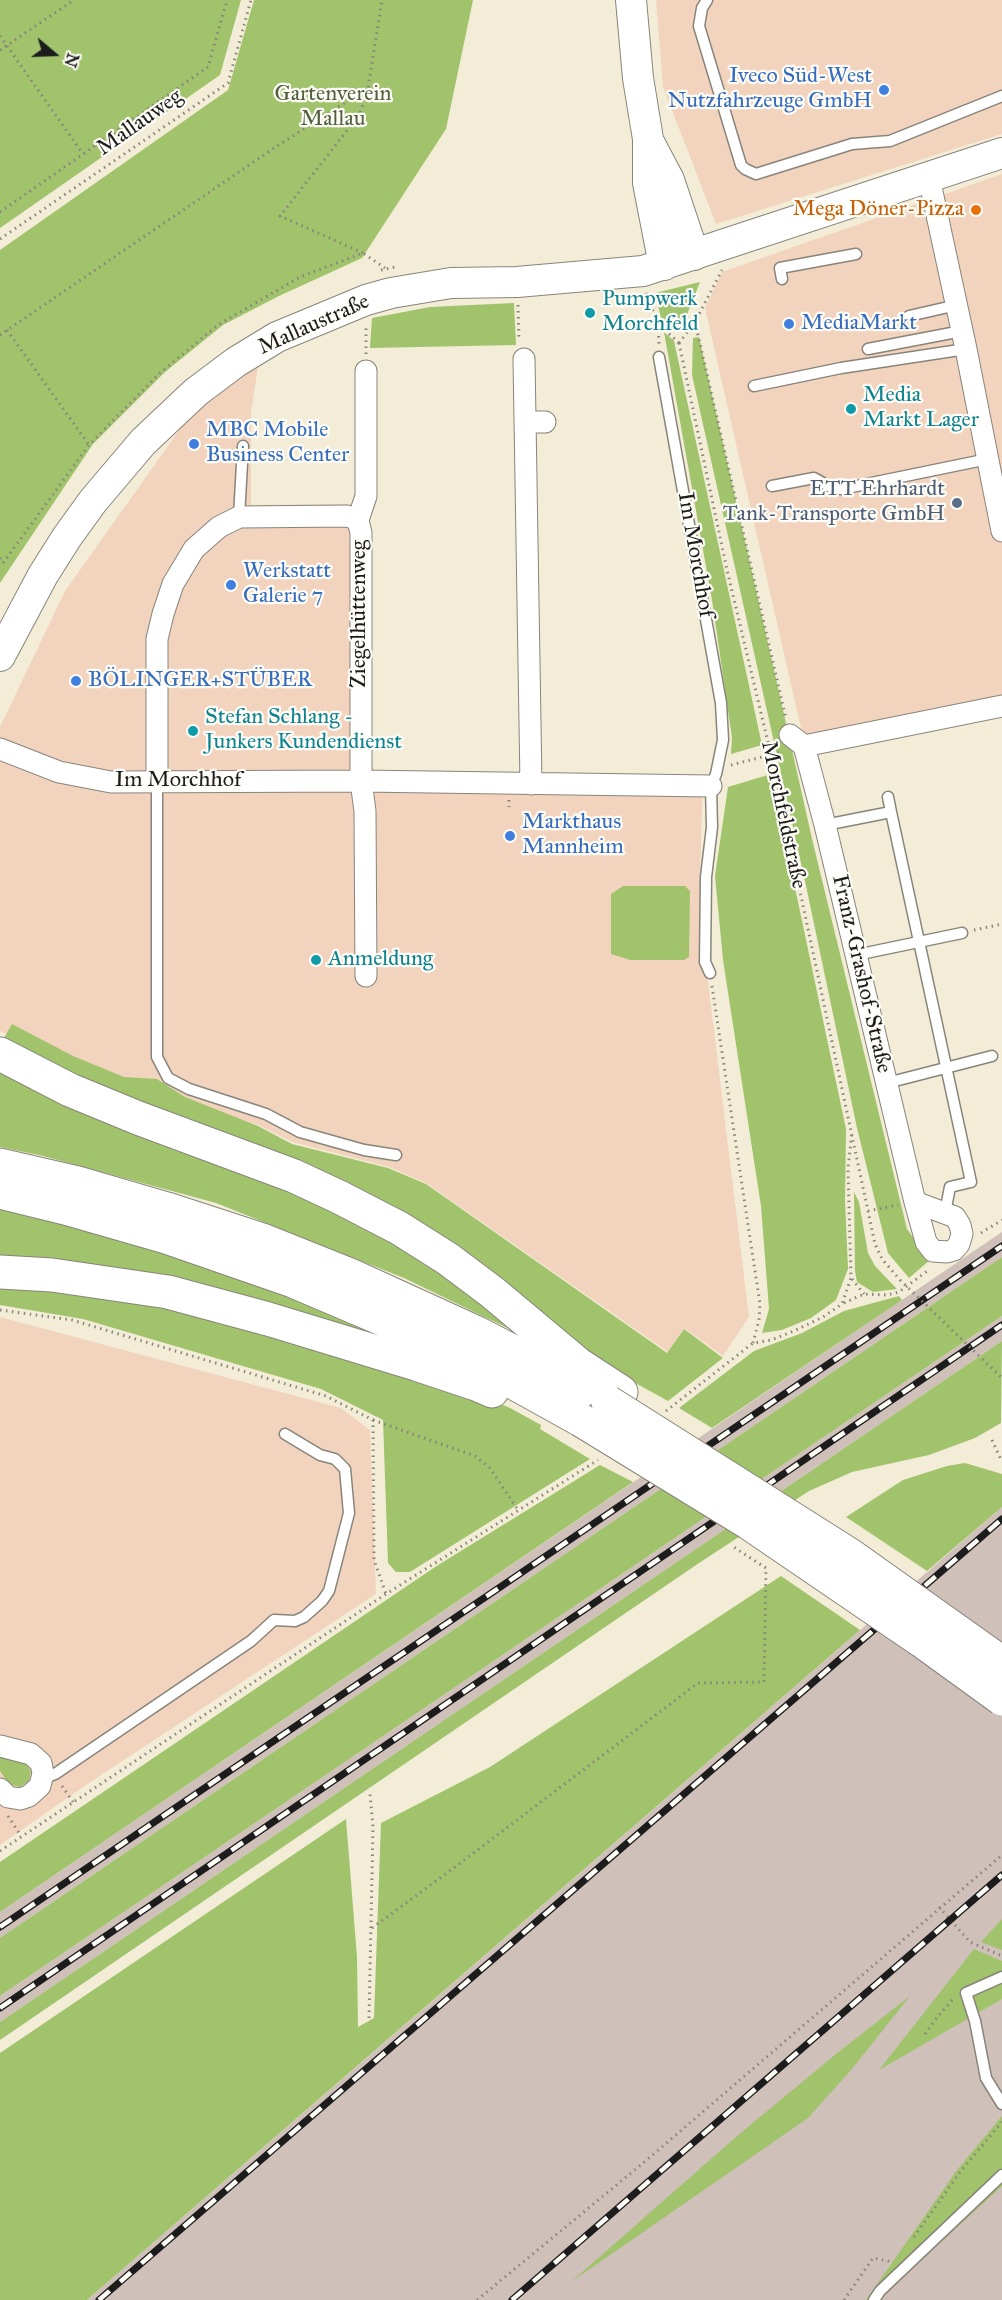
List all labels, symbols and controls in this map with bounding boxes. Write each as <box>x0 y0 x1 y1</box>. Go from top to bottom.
north arrow <box>24 24 84 84</box>
text: N <box>60 51 83 70</box>
place label: Iveco Süd-West Nutzfahrzeuge GmbH <box>668 64 872 116</box>
park label: Gartenverein Mallau <box>275 82 391 134</box>
marker: Iveco Süd-West Nutzfahrzeuge GmbH <box>877 83 891 97</box>
street label: Mallauweg <box>92 84 188 162</box>
place label: Mega Döner-Pizza <box>793 197 964 223</box>
marker: Mega Döner-Pizza <box>969 203 983 217</box>
place label: Pumpwerk Morchfeld <box>602 287 699 338</box>
street label: Mallaustraße <box>254 289 374 361</box>
marker: Pumpwerk Morchfeld <box>583 306 597 320</box>
place label: MediaMarkt <box>801 311 917 337</box>
marker: MediaMarkt <box>782 317 796 331</box>
place label: Media Markt Lager <box>863 383 979 434</box>
marker: Media Markt Lager <box>844 402 858 416</box>
place label: MBC Mobile Business Center <box>206 418 349 470</box>
marker: MBC Mobile Business Center <box>187 437 201 451</box>
place label: ETT Ehrhardt Tank-Transporte GmbH <box>723 477 945 528</box>
street label: Im Morchhof <box>671 490 719 620</box>
marker: ETT Ehrhardt Tank-Transporte GmbH <box>950 496 964 510</box>
street label: Ziegelhüttenweg <box>347 540 373 688</box>
place label: Werkstatt Galerie 7 <box>243 559 331 610</box>
marker: Werkstatt Galerie 7 <box>224 578 238 592</box>
place label: BÖLINGER+STÜBER <box>88 668 312 694</box>
marker: BÖLINGER+STÜBER <box>69 674 83 688</box>
place label: Stefan Schlang - Junkers Kundendienst <box>205 705 402 756</box>
marker: Stefan Schlang - Junkers Kundendienst <box>186 724 200 738</box>
street label: Morchfeldstraße <box>754 739 812 891</box>
street label: Im Morchhof <box>115 768 241 794</box>
place label: Markthaus Mannheim <box>522 810 624 861</box>
marker: Markthaus Mannheim <box>503 829 517 843</box>
street label: Franz-Grashof-Straße <box>825 872 897 1076</box>
place label: Anmeldung <box>328 947 433 973</box>
marker: Anmeldung <box>309 953 323 967</box>

